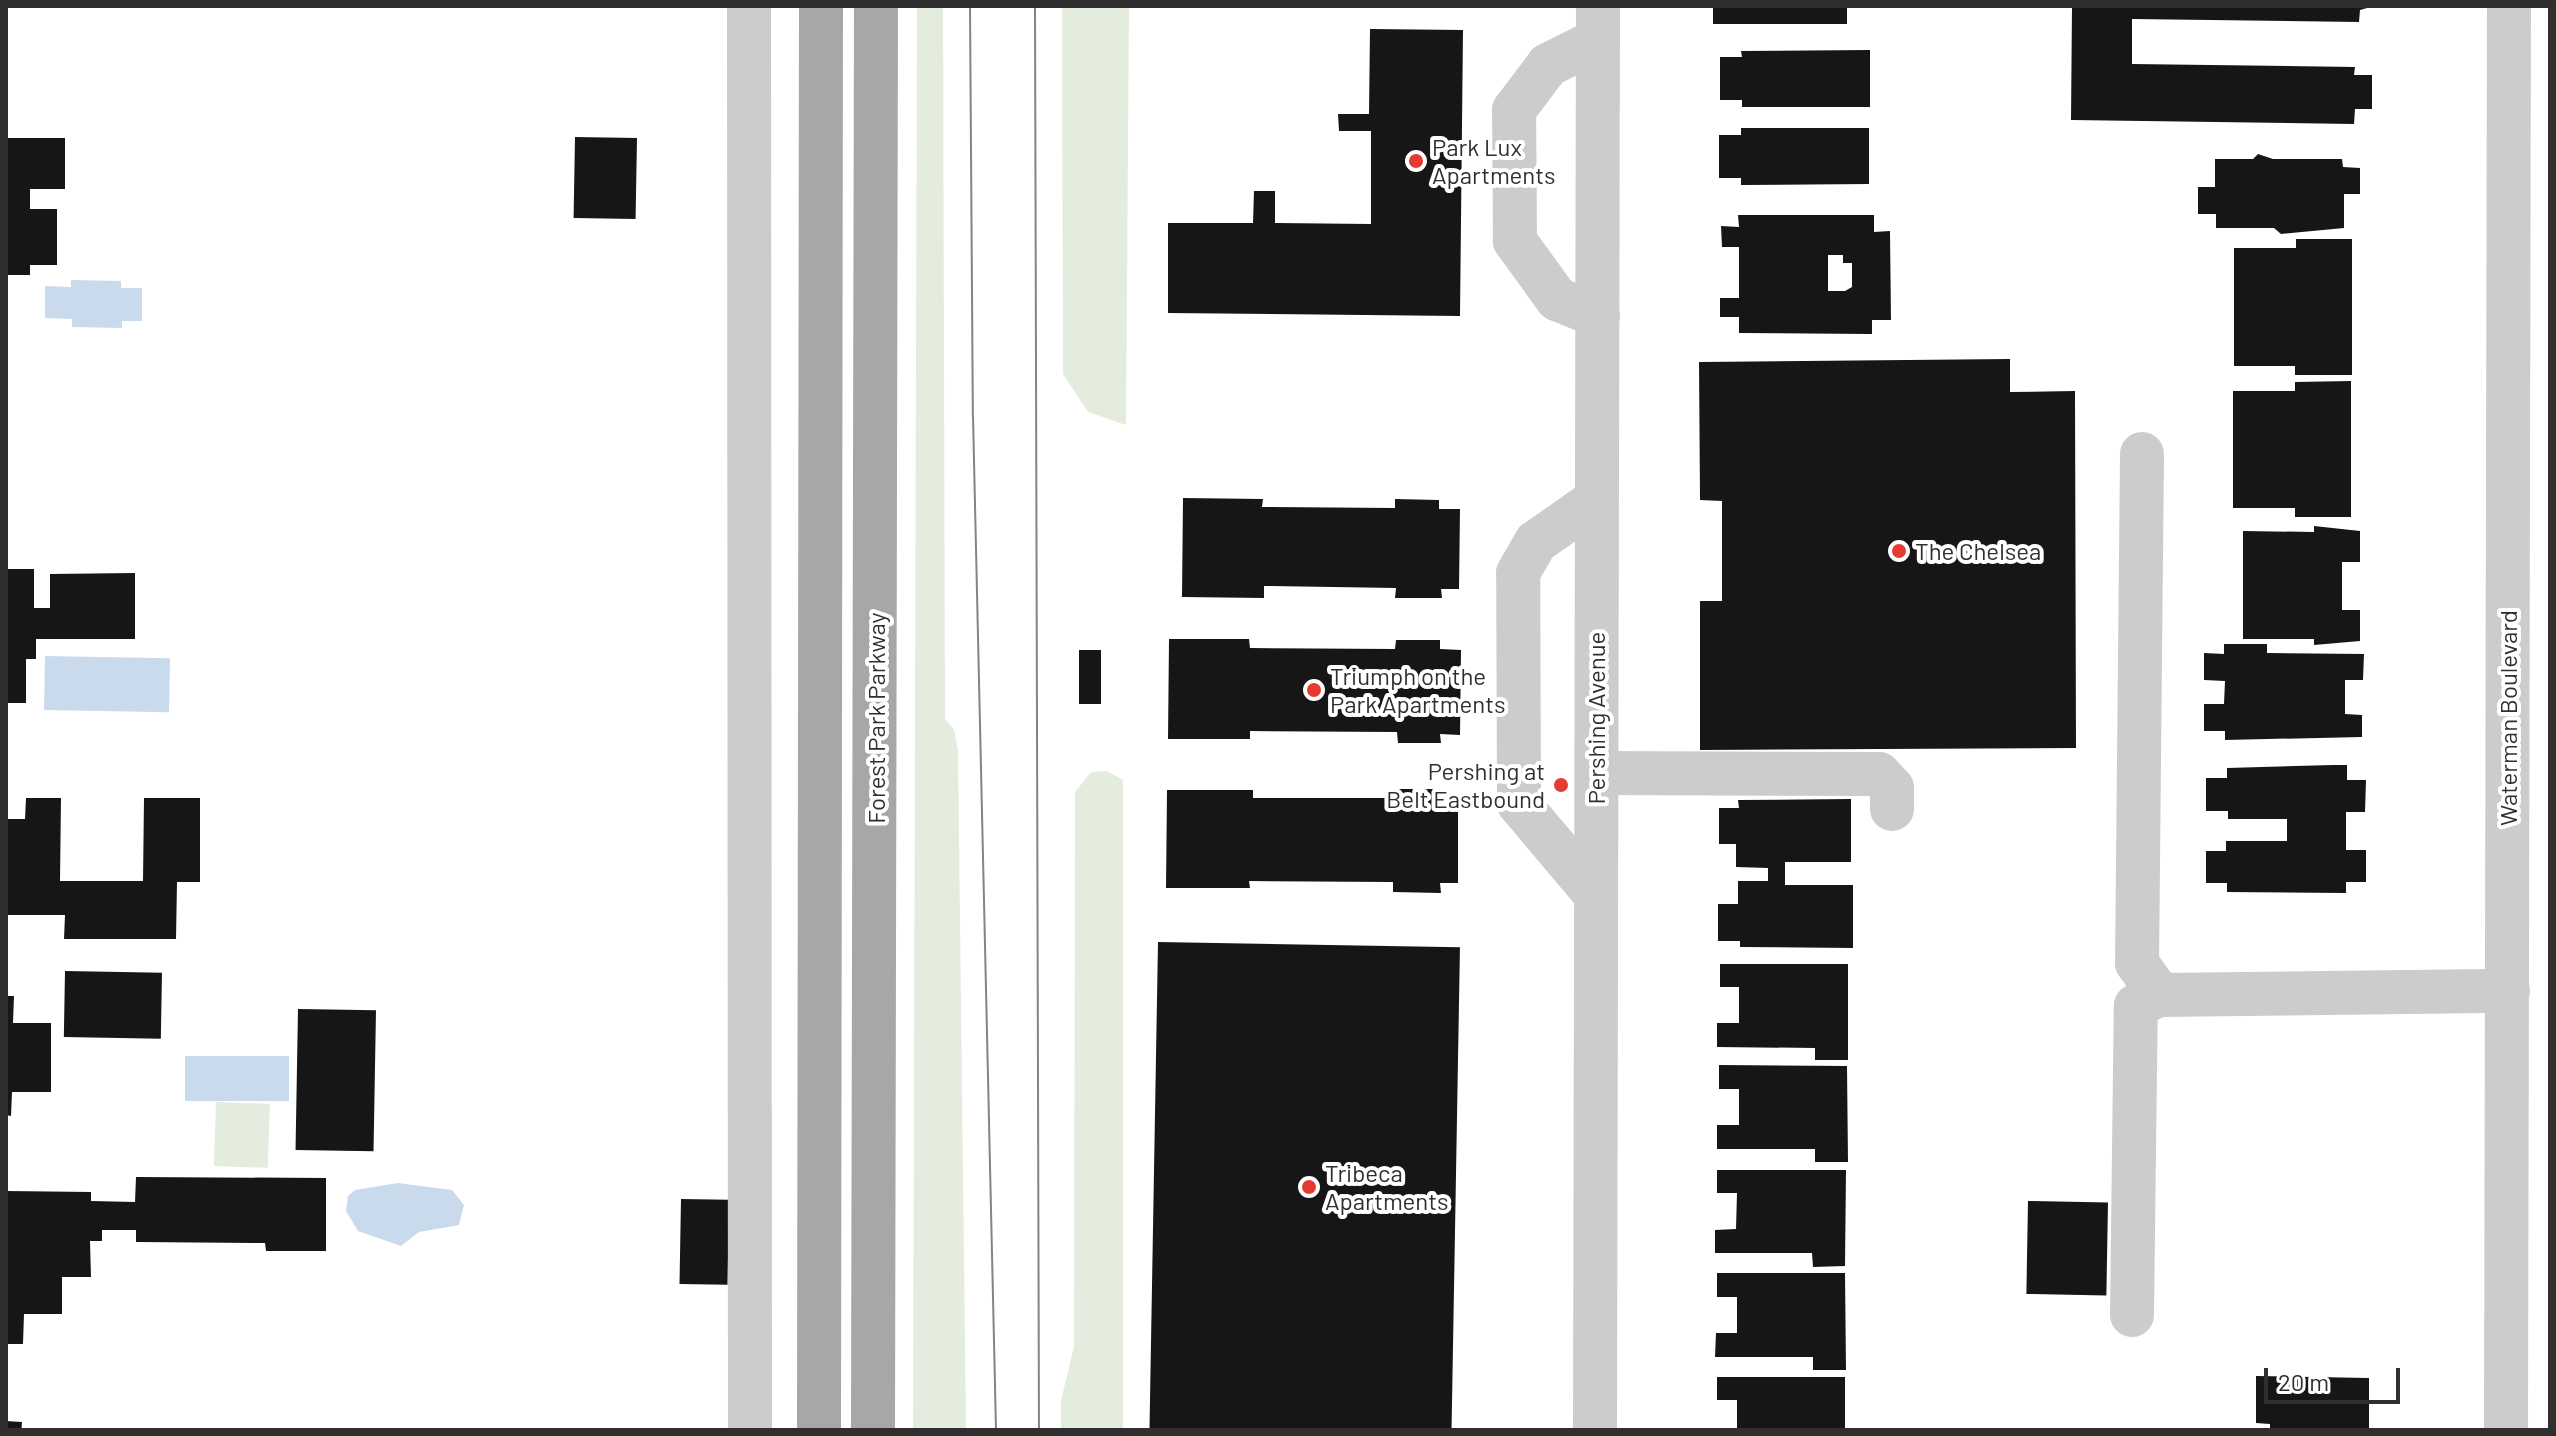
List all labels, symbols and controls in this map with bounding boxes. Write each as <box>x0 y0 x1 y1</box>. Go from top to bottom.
place label: Park Lux Apartments <box>1432 133 1556 189</box>
marker: Park Lux Apartments <box>1407 152 1425 170</box>
place label: The Chelsea <box>1915 537 2041 565</box>
marker: The Chelsea <box>1890 542 1908 560</box>
street label: Waterman Boulevard <box>2494 610 2522 826</box>
street label: Forest Park Parkway <box>862 612 890 824</box>
street label: Pershing Avenue <box>1582 632 1610 804</box>
place label: Triumph on the Park Apartments <box>1330 662 1506 718</box>
marker: Triumph on the Park Apartments <box>1305 681 1323 699</box>
place label: Pershing at Belt Eastbound <box>1386 757 1545 813</box>
marker: Pershing at Belt Eastbound <box>1552 776 1570 794</box>
place label: Tribeca Apartments <box>1325 1159 1449 1215</box>
marker: Tribeca Apartments <box>1300 1178 1318 1196</box>
scale bar <box>2268 1352 2404 1402</box>
text: 20 m <box>2278 1367 2329 1396</box>

